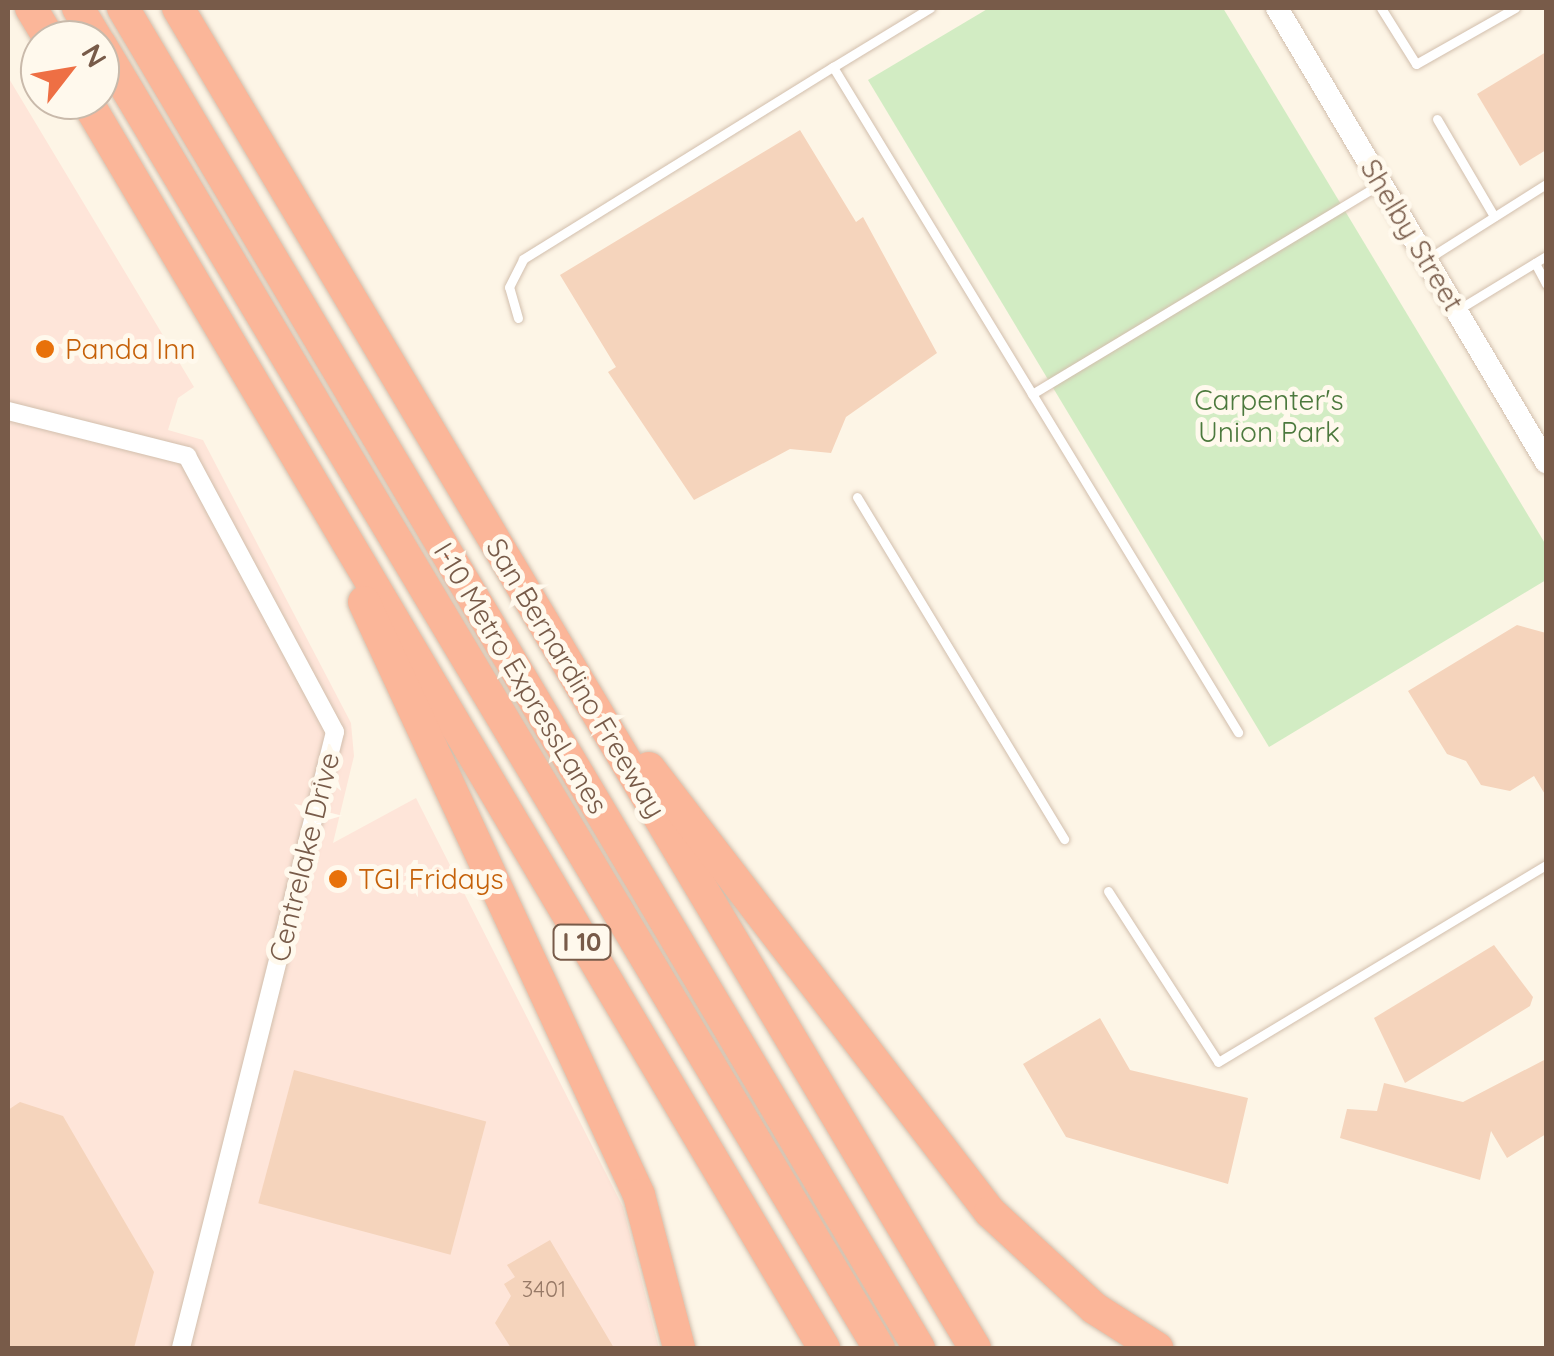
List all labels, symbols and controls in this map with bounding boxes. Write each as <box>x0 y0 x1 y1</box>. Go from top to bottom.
north arrow <box>20 20 120 120</box>
text: N <box>74 37 115 73</box>
street label: Shelby Street <box>1354 153 1470 317</box>
place label: Panda Inn <box>65 332 196 366</box>
marker: Panda Inn <box>34 338 56 360</box>
park label: Carpenter's Union Park <box>1194 383 1344 449</box>
street label: San Bernardino Freeway <box>479 532 673 824</box>
street label: I-10 Metro ExpressLanes <box>427 536 615 820</box>
street label: Centrelake Drive <box>262 749 346 965</box>
place label: TGI Fridays <box>358 862 504 896</box>
marker: TGI Fridays <box>327 868 349 890</box>
road number: I 10 <box>552 922 612 962</box>
house number: 3401 <box>522 1277 566 1303</box>

